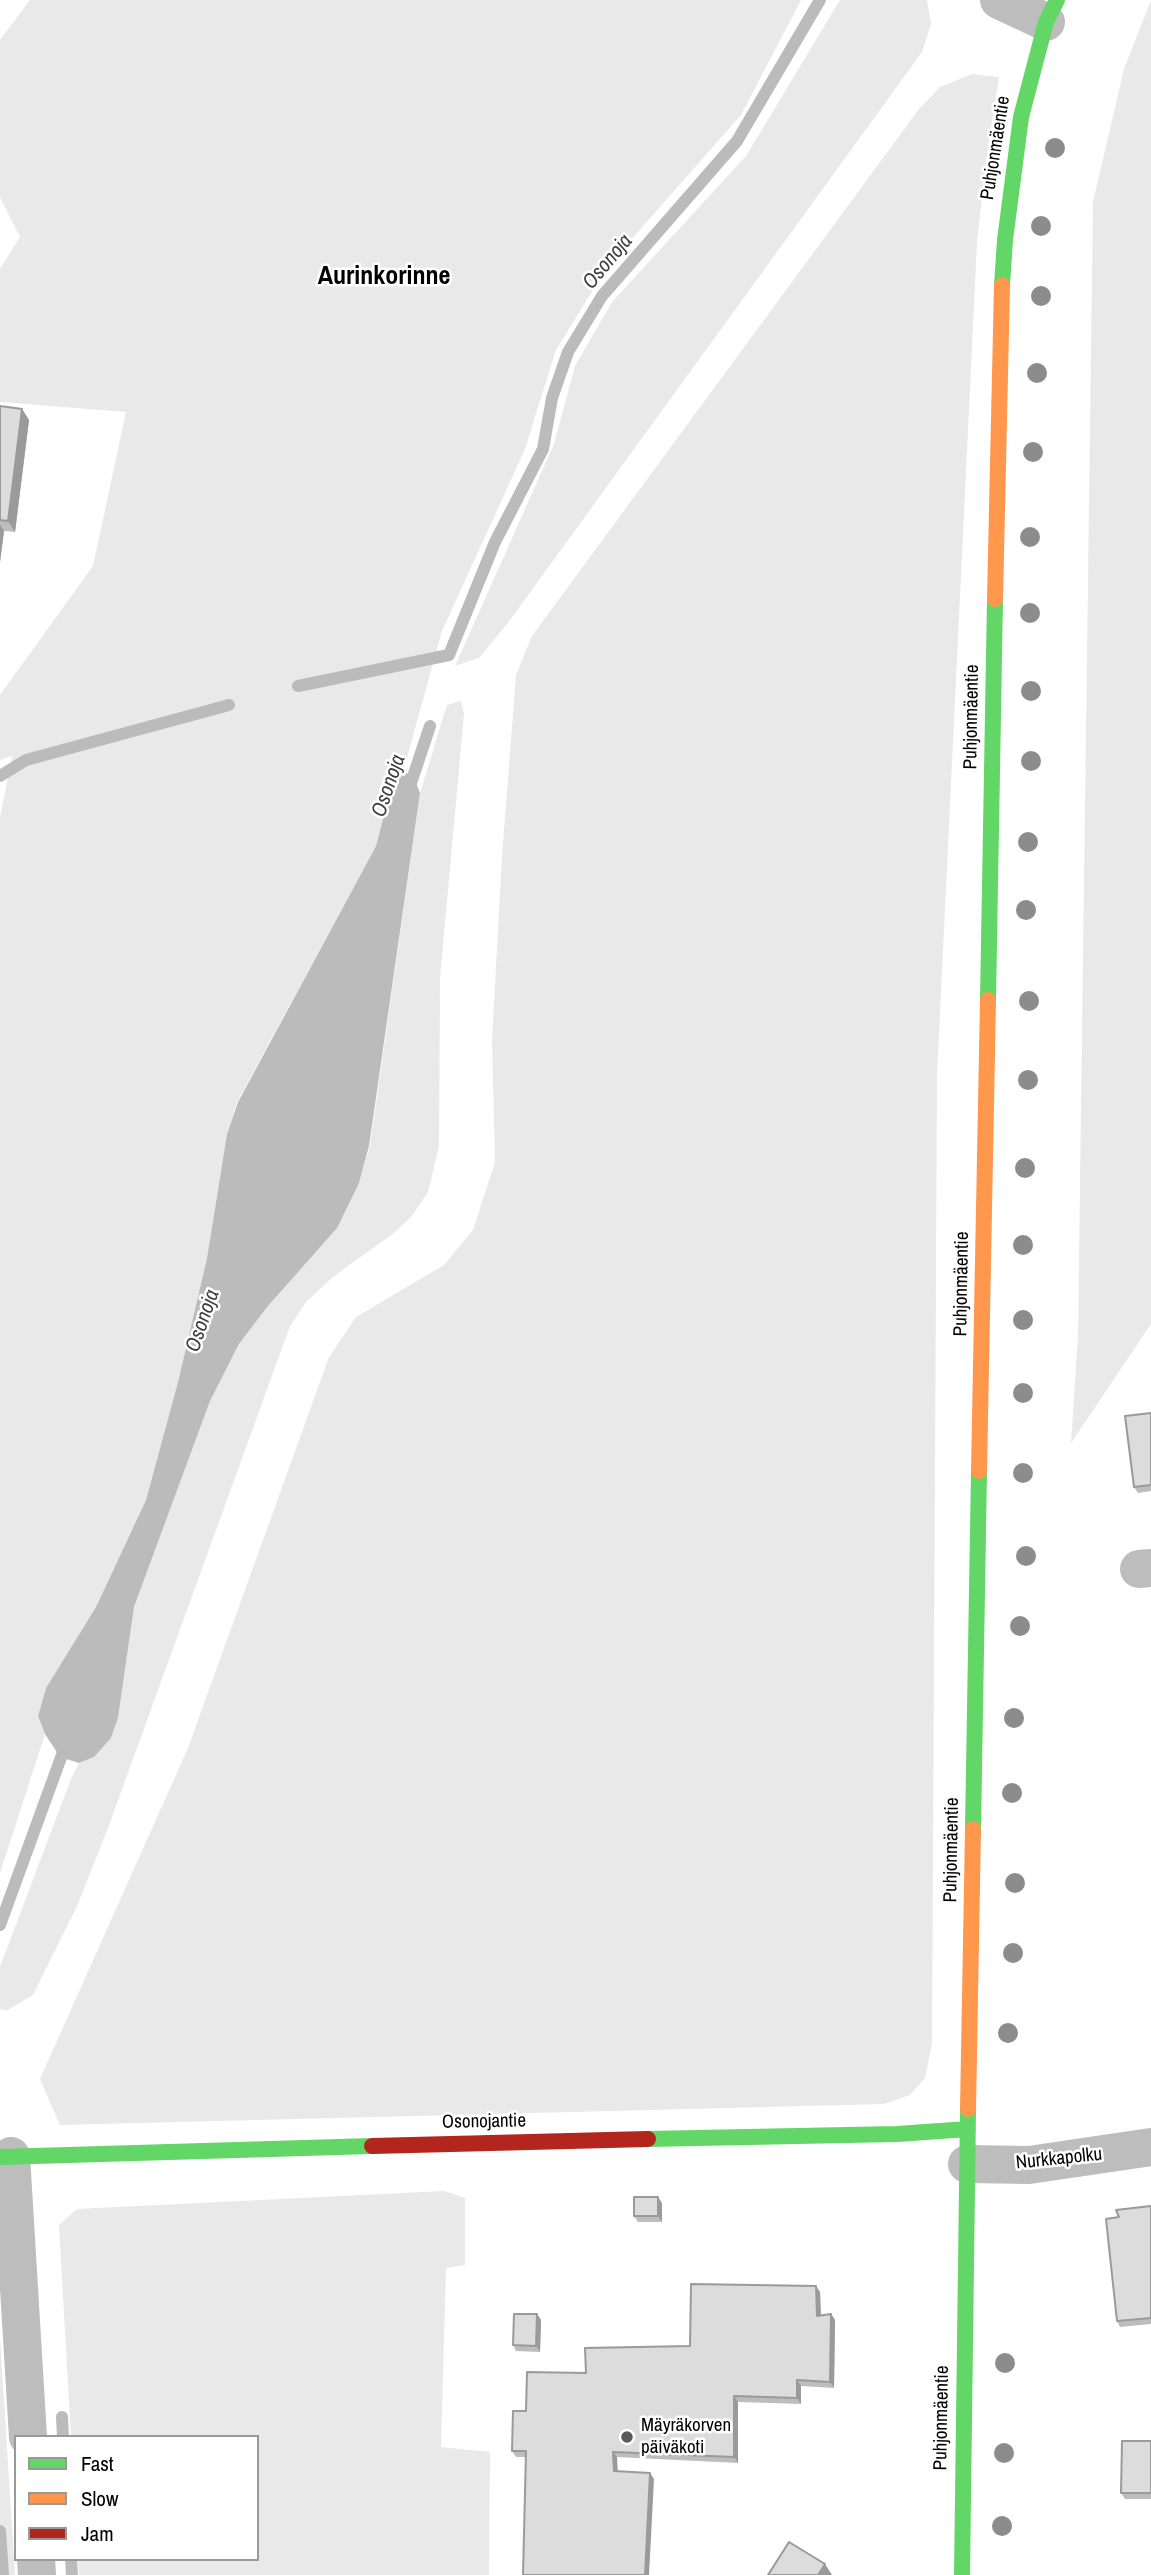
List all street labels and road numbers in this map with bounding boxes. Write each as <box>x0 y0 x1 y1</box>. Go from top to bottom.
street label: Puhjonmäentie <box>977 94 1015 202</box>
street label: Puhjonmäentie <box>960 664 984 770</box>
street label: Puhjonmäentie <box>950 1231 974 1337</box>
street label: Puhjonmäentie <box>940 1797 964 1903</box>
street label: Osonojantie <box>442 2110 526 2134</box>
street label: Nurkkapolku <box>1015 2143 1103 2175</box>
street label: Puhjonmäentie <box>930 2365 954 2471</box>

